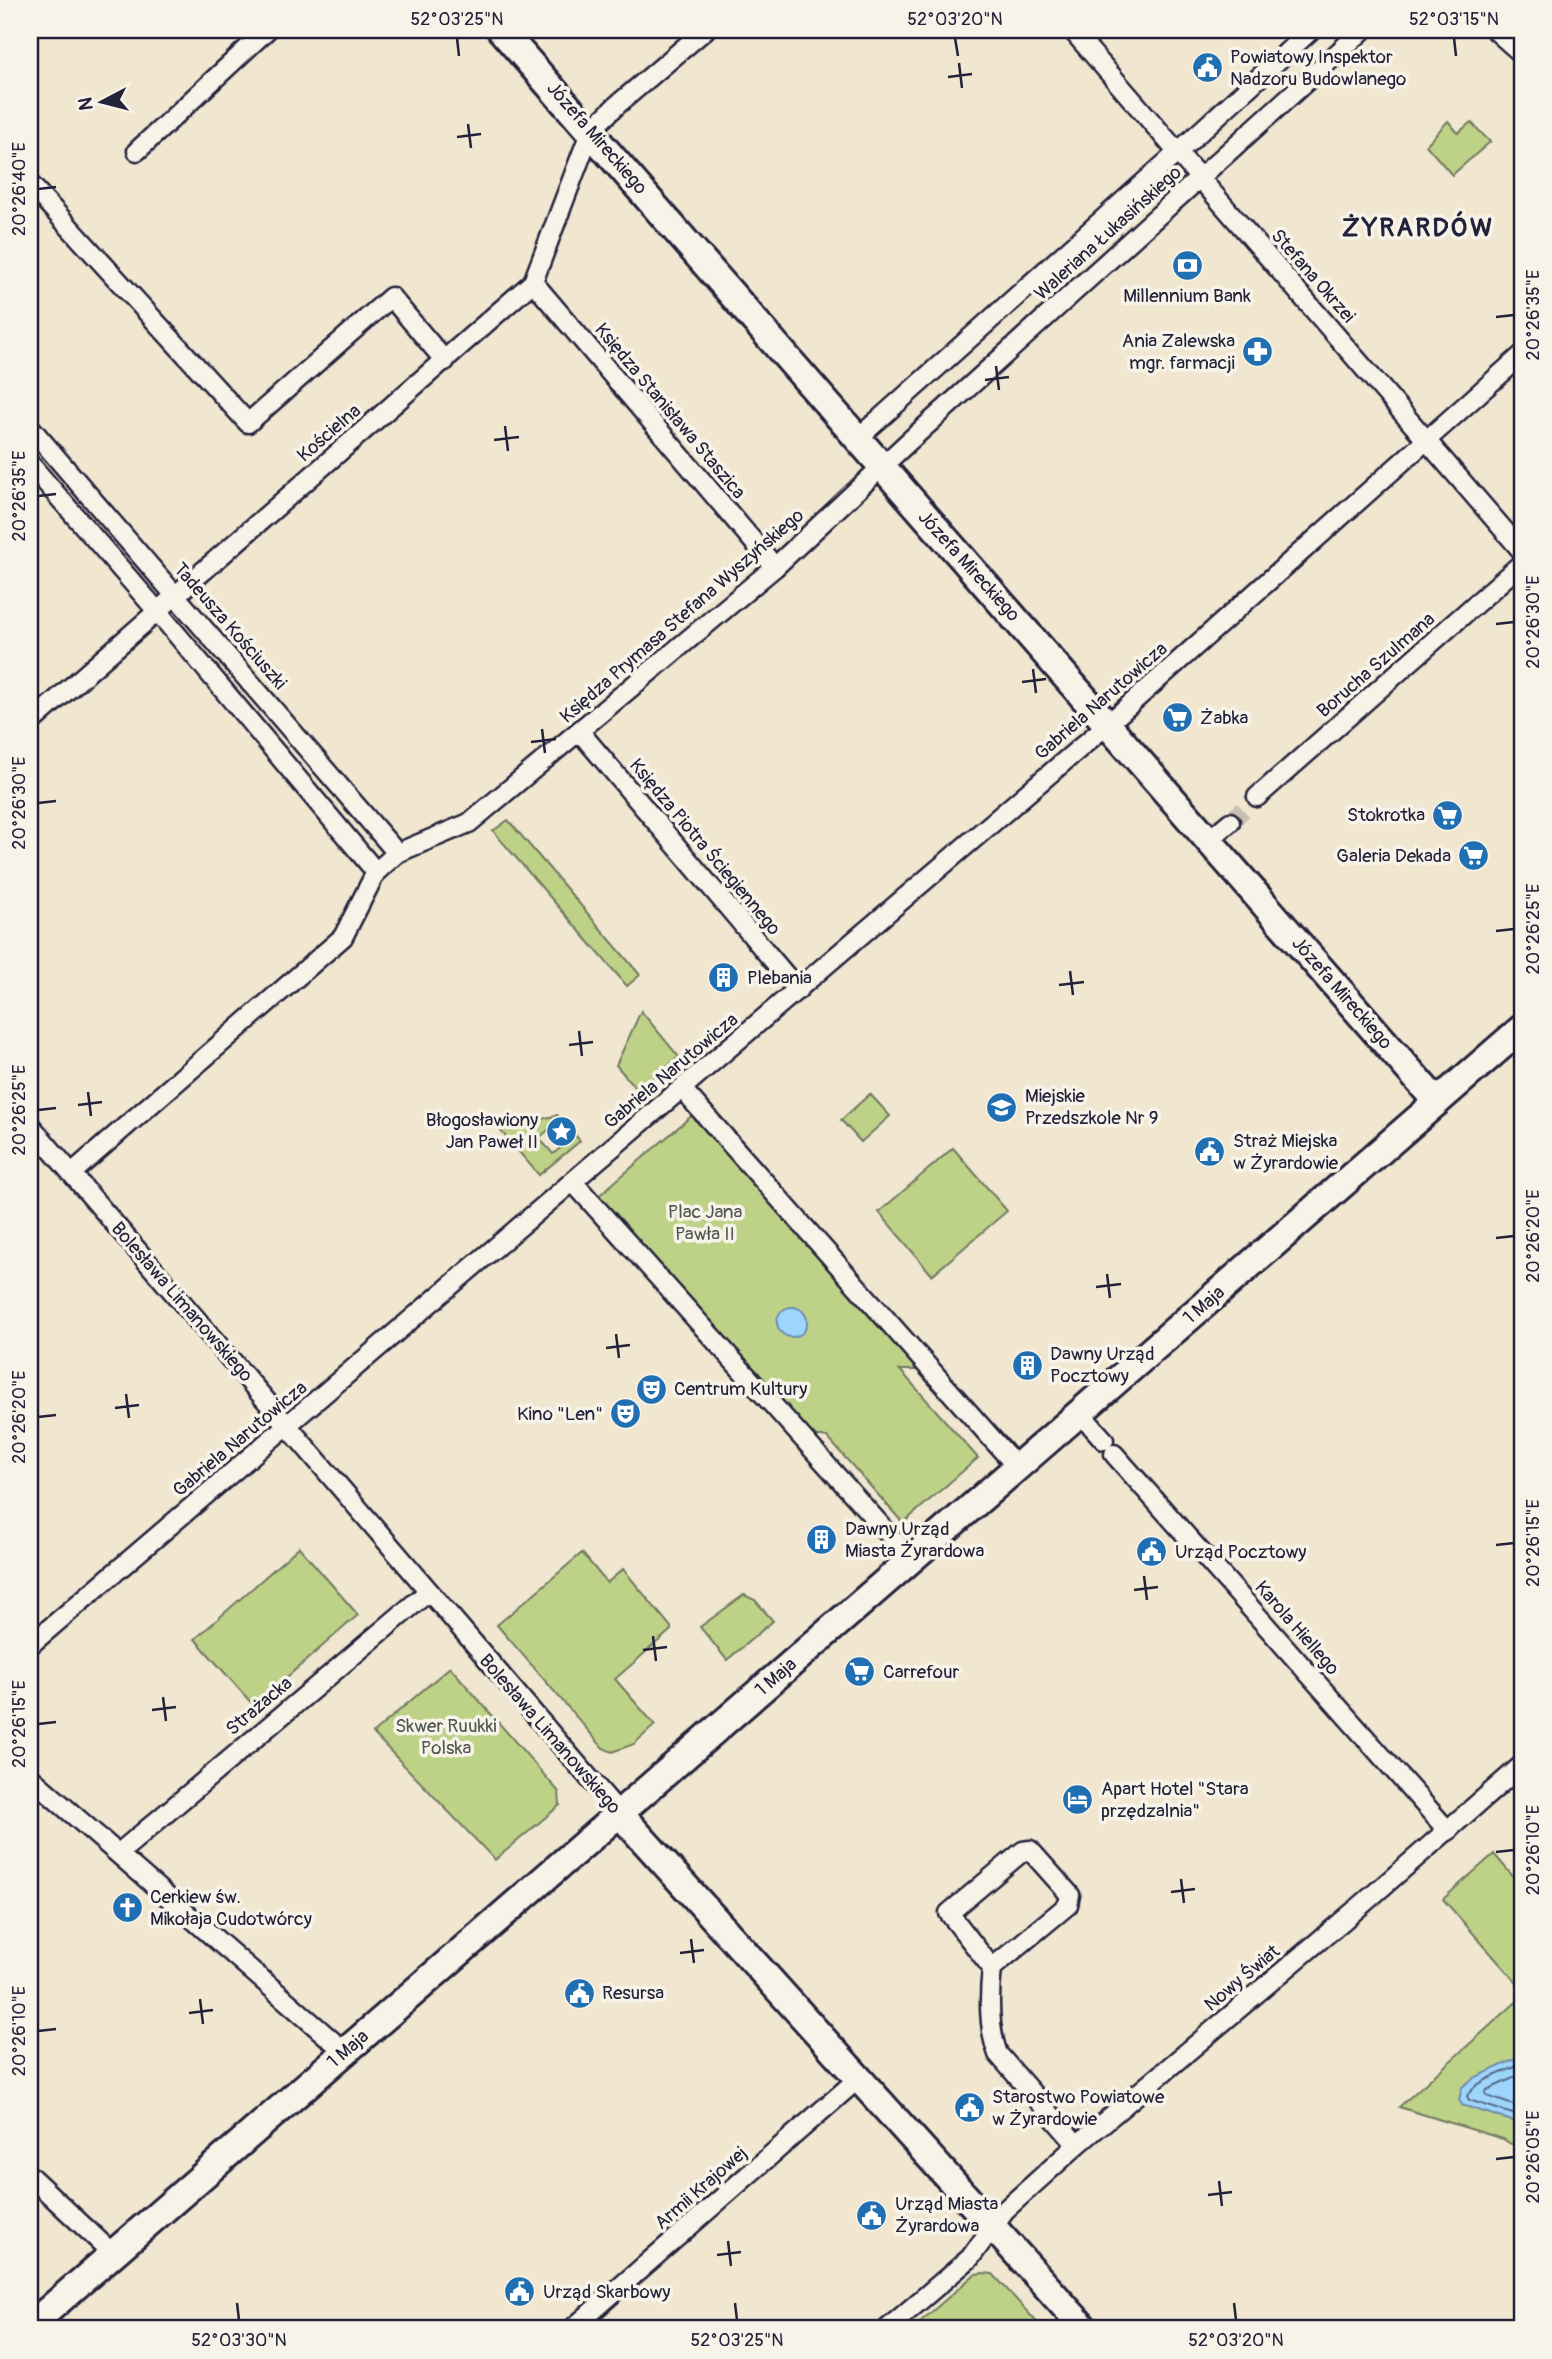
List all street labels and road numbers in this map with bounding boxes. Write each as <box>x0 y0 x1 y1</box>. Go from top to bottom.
street label: Józefa Mireckiego <box>541 77 653 199</box>
street label: Waleriana Łukasińskiego <box>1029 161 1187 305</box>
street label: Stefana Okrzei <box>1266 224 1360 328</box>
street label: Księdza Stanisława Staszica <box>589 318 751 504</box>
street label: Kościelna <box>292 399 366 467</box>
street label: Księdza Prymasa Stefana Wyszyńskiego <box>555 503 809 729</box>
street label: Józefa Mireckiego <box>913 505 1025 627</box>
street label: Tadeusza Kościuszki <box>168 558 292 694</box>
street label: Borucha Szulmana <box>1312 607 1440 723</box>
street label: Gabriela Narutowicza <box>1030 637 1172 765</box>
street label: Księdza Piotra Ściegiennego <box>624 754 786 940</box>
street label: Józefa Mireckiego <box>1286 932 1398 1054</box>
street label: Gabriela Narutowicza <box>599 1008 743 1134</box>
street label: Bolesława Limanowskiego <box>106 1217 258 1387</box>
street label: 1 Maja <box>1178 1280 1230 1330</box>
street label: Gabriela Narutowicza <box>168 1376 312 1502</box>
street label: Karola Hiellego <box>1249 1576 1345 1680</box>
street label: Bolesława Limanowskiego <box>474 1649 626 1819</box>
street label: 1 Maja <box>750 1652 802 1702</box>
street label: Strażacka <box>221 1671 297 1741</box>
street label: Nowy Świat <box>1199 1939 1285 2017</box>
street label: 1 Maja <box>322 2024 374 2074</box>
street label: Armii Krajowej <box>650 2141 752 2235</box>

